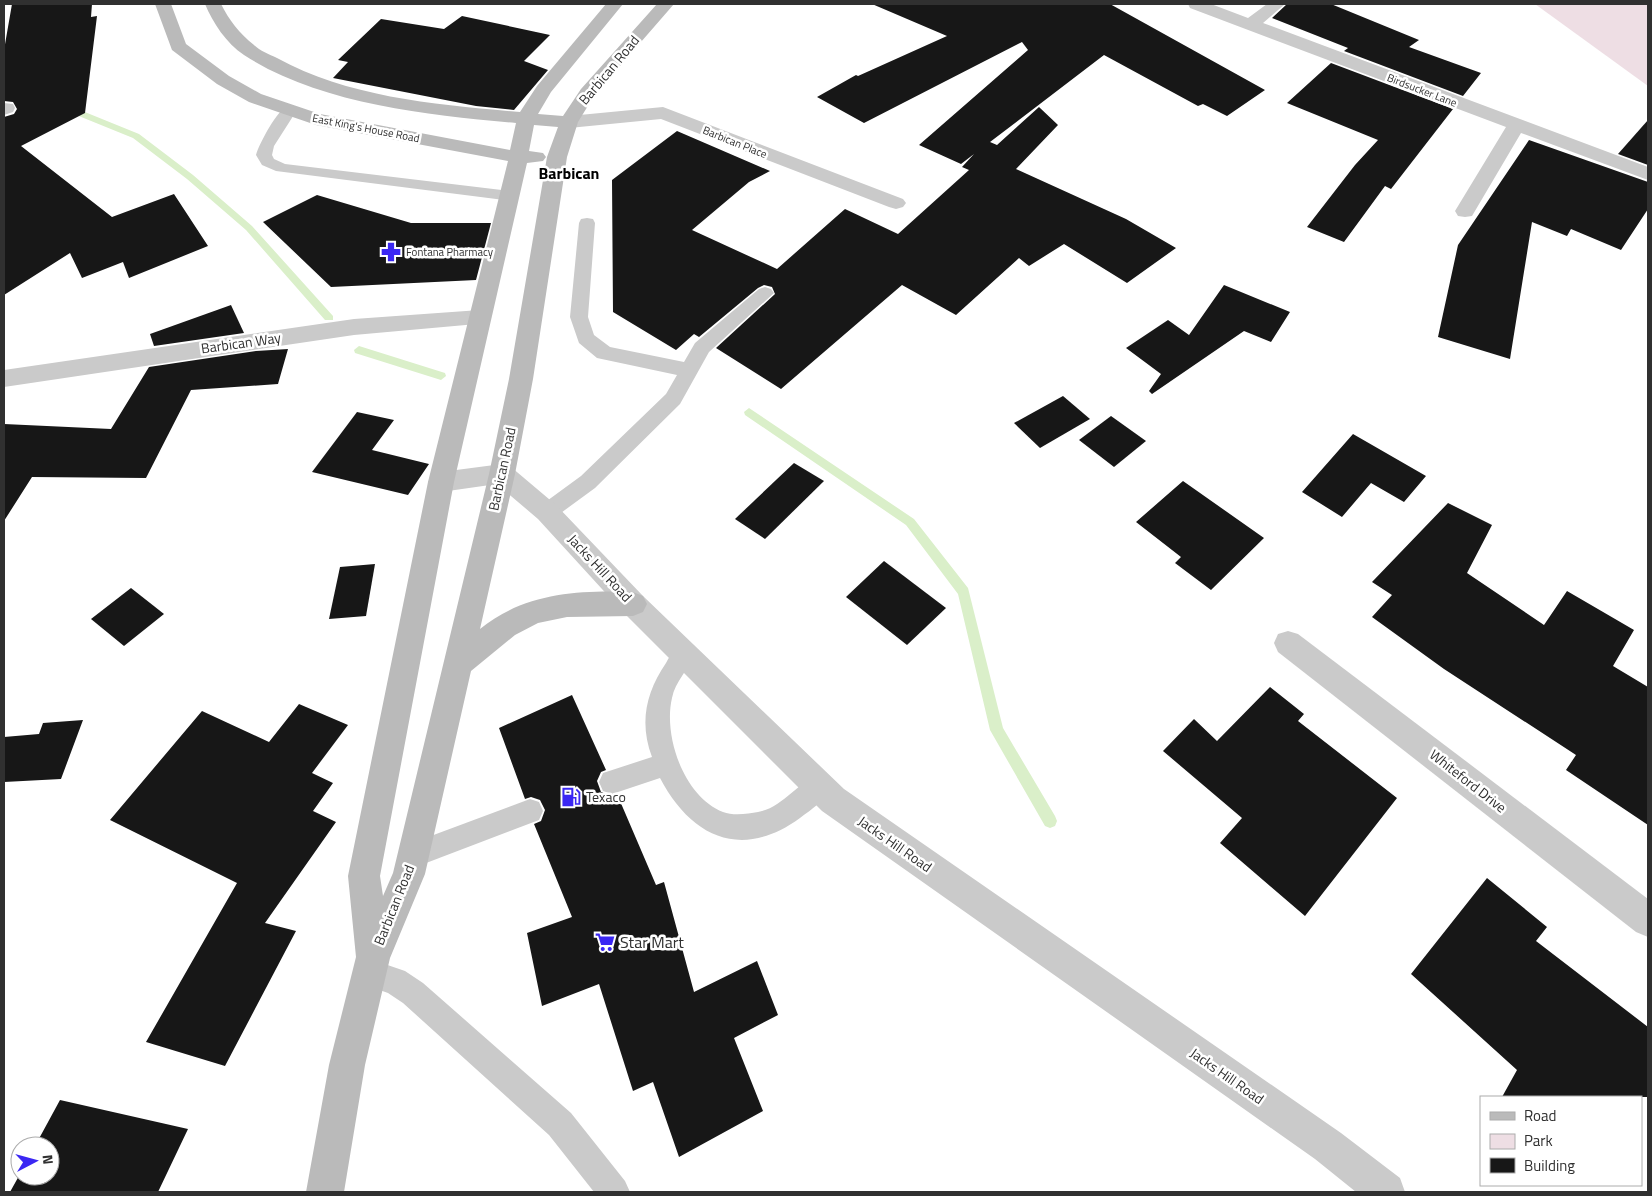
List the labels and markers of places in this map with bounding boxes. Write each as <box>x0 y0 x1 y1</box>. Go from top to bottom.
pharmacy icon: Fontana Pharmacy <box>380 241 402 263</box>
place label: Fontana Pharmacy <box>406 244 494 260</box>
fuel station icon: Texaco <box>560 786 582 808</box>
place label: Texaco <box>586 786 626 807</box>
place label: Star Mart <box>620 930 684 954</box>
supermarket icon: Star Mart <box>594 931 616 953</box>

